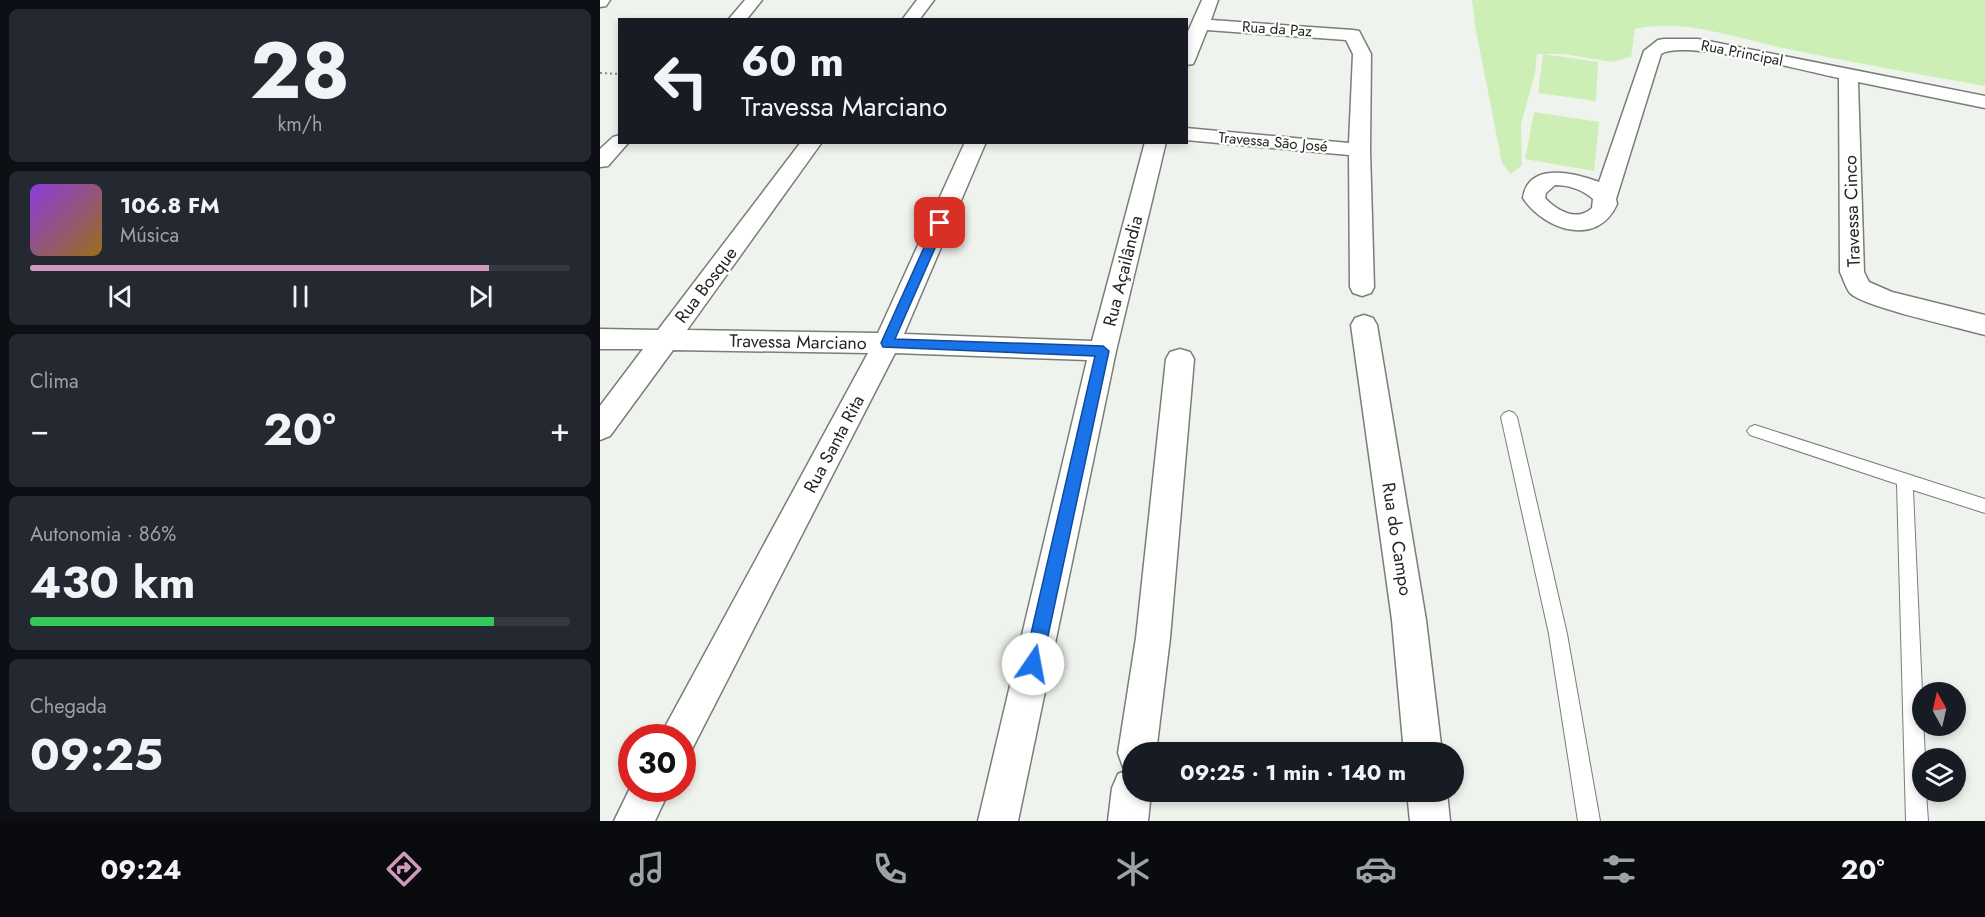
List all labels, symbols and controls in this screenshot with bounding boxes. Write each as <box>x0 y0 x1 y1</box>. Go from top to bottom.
text: 28 <box>250 15 350 127</box>
street label: Rua da Paz <box>1241 16 1313 42</box>
text: 60 m <box>741 31 844 92</box>
street label: Rua Principal <box>1699 34 1785 72</box>
icon: left <box>642 42 720 120</box>
text: Travessa Marciano <box>741 87 947 126</box>
text: km/h <box>277 110 323 139</box>
street label: Travessa São José <box>1217 126 1329 158</box>
street label: Travessa Cinco <box>1837 154 1867 267</box>
text: 106.8 FM <box>120 189 220 221</box>
pin <box>914 197 965 248</box>
icon: arrive <box>923 206 956 239</box>
street label: Rua Açailândia <box>1097 213 1149 329</box>
text: Música <box>120 221 179 250</box>
street label: Rua Bosque <box>669 241 743 329</box>
icon: previous <box>104 280 137 313</box>
icon: pause <box>284 280 317 313</box>
icon: next <box>464 280 497 313</box>
street label: Travessa Marciano <box>729 328 867 356</box>
text: Clima <box>30 367 79 396</box>
street label: Rua Santa Rita <box>797 390 871 498</box>
text: 20° <box>263 397 336 462</box>
text: − <box>30 406 49 453</box>
text: + <box>550 406 570 453</box>
street label: Rua do Campo <box>1375 481 1419 598</box>
text: Autonomia · 86% <box>30 520 176 549</box>
text: 430 km <box>30 550 196 615</box>
position arrow <box>1001 632 1065 696</box>
north arrow <box>1912 682 1966 736</box>
map controls <box>1912 682 1966 802</box>
text: Chegada <box>30 692 107 721</box>
text: 09:25 <box>30 722 163 787</box>
speed limit sign: 30 <box>618 724 696 802</box>
button: layers <box>1912 748 1966 802</box>
text: 09:25 · 1 min · 140 m <box>1180 756 1406 788</box>
icon: directions <box>383 848 425 890</box>
icon: music <box>626 848 668 890</box>
icon: phone <box>869 848 911 890</box>
icon: climate <box>1112 848 1154 890</box>
icon: car <box>1355 848 1397 890</box>
icon: filters <box>1598 848 1640 890</box>
text: 09:24 <box>101 850 182 889</box>
text: 20° <box>1841 850 1884 889</box>

